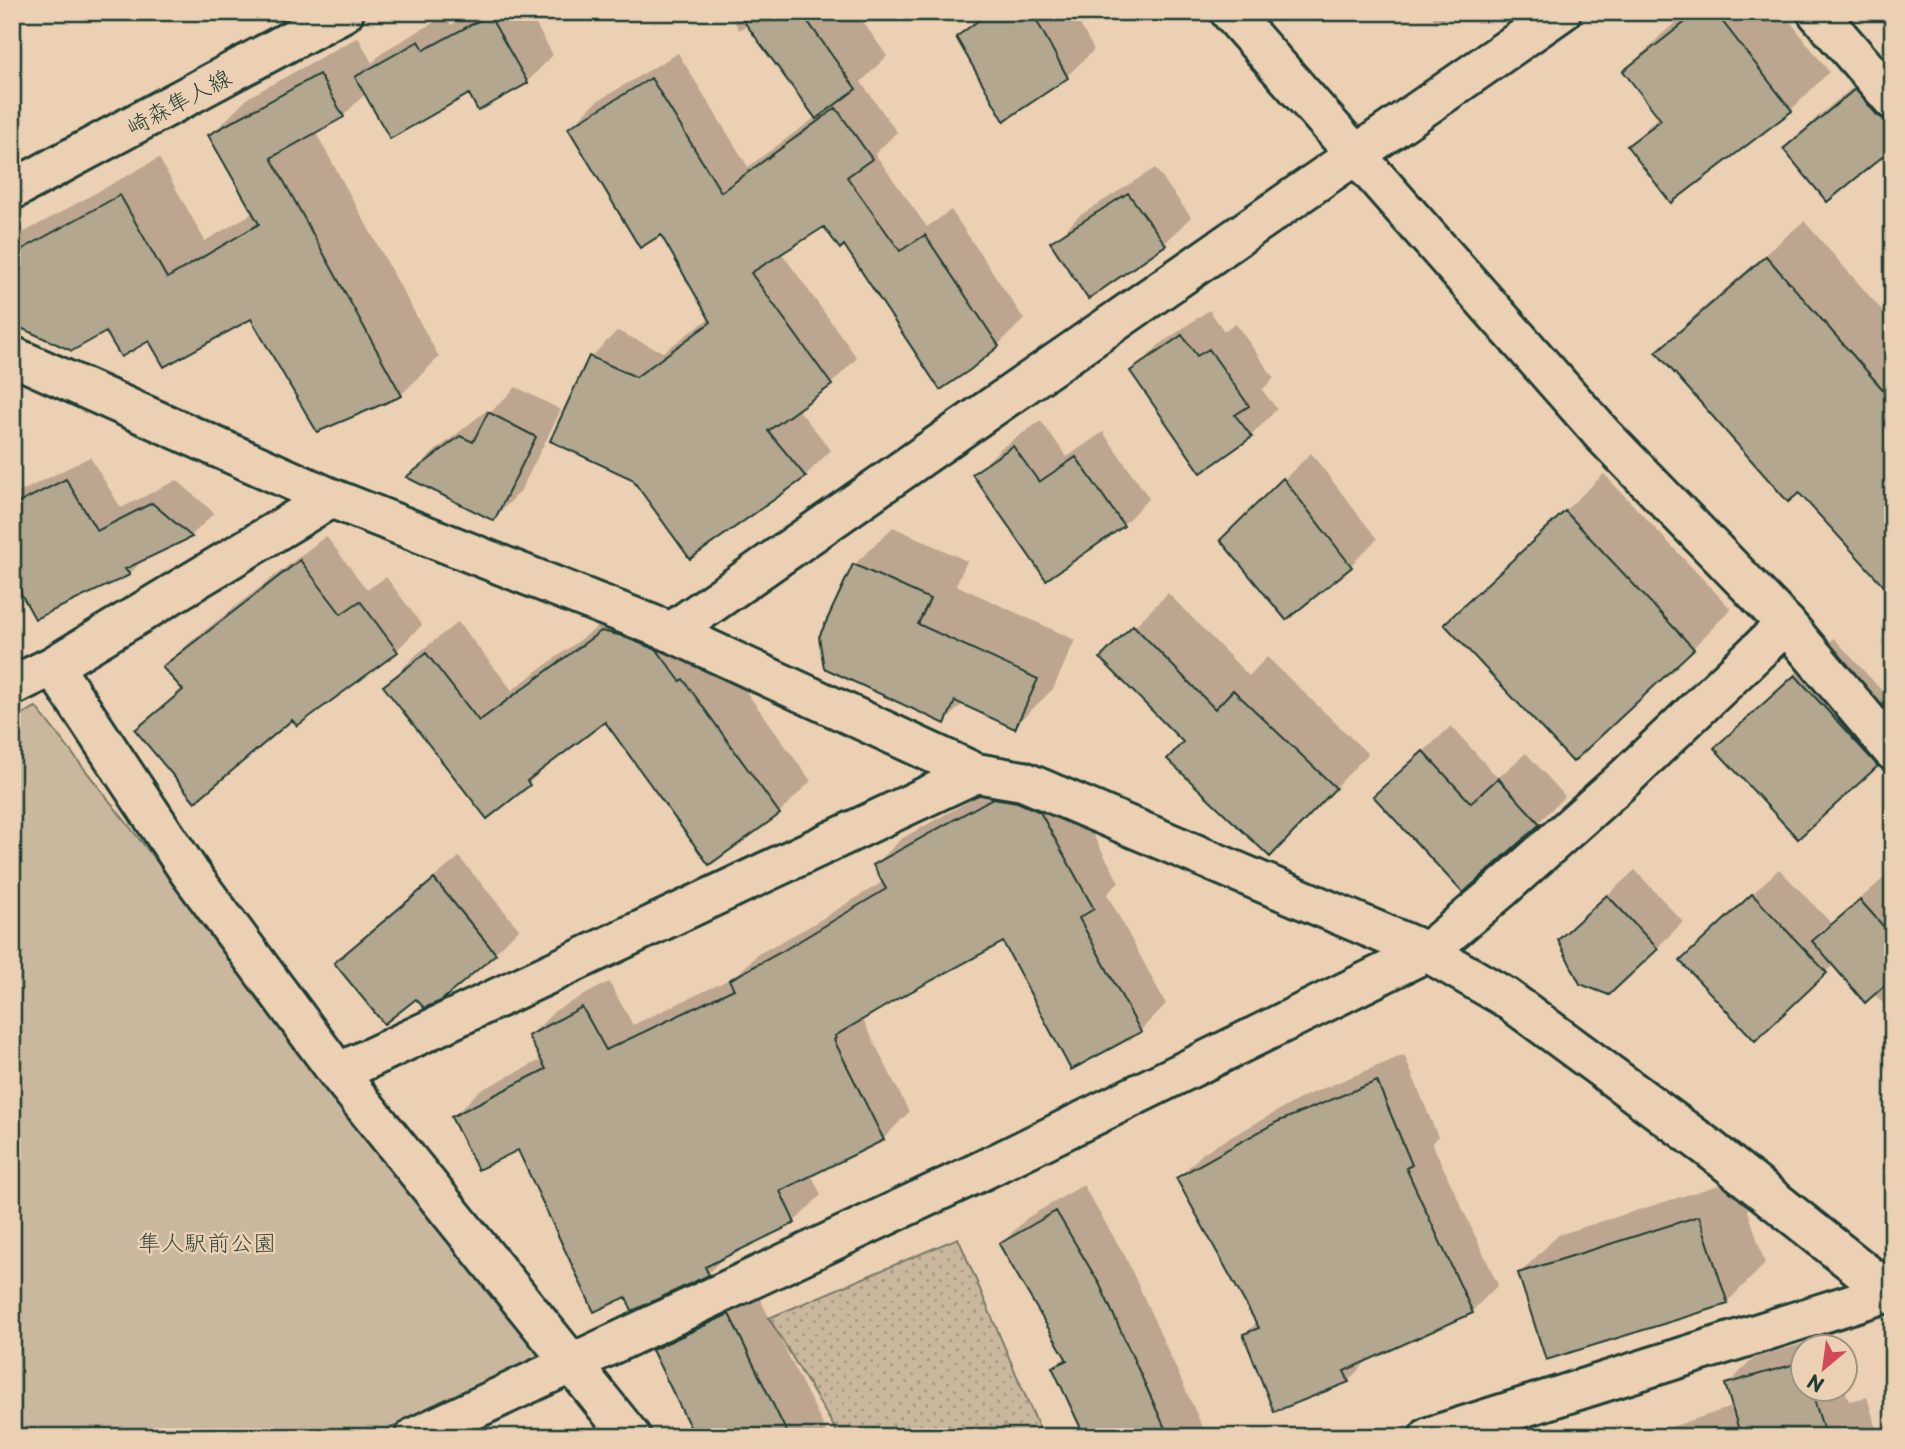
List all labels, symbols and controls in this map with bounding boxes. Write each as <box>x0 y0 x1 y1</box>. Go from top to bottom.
street label: 崎森隼人線 <box>119 59 237 143</box>
park label: 隼人駅前公園 <box>138 1224 276 1259</box>
north arrow <box>1790 1334 1860 1404</box>
text: N <box>1802 1368 1829 1400</box>

